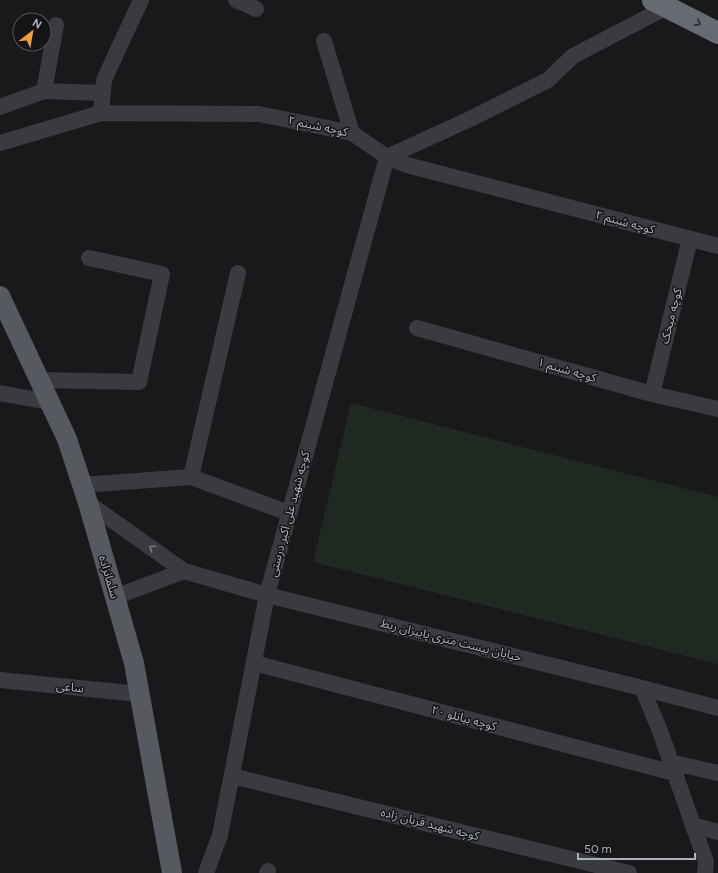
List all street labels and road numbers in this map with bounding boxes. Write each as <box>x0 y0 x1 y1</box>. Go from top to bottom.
street label: کوچه شبنم ۲ <box>286 113 350 141</box>
street label: کوچه شبنم ۲ <box>593 207 657 239</box>
street label: کوچه میخک <box>657 286 686 345</box>
street label: کوچه شبنم ۱ <box>535 355 599 387</box>
street label: کوچه شهید علی اکبر درستی <box>266 449 314 579</box>
street label: سلمانزاده <box>96 554 122 600</box>
street label: خیابان بیست متری پاییزان ربط <box>378 616 523 665</box>
street label: ساعی <box>55 679 85 695</box>
street label: کوچه بیانلو ۲۰ <box>430 703 499 735</box>
street label: کوچه شهید قربان زاده <box>379 805 482 844</box>

